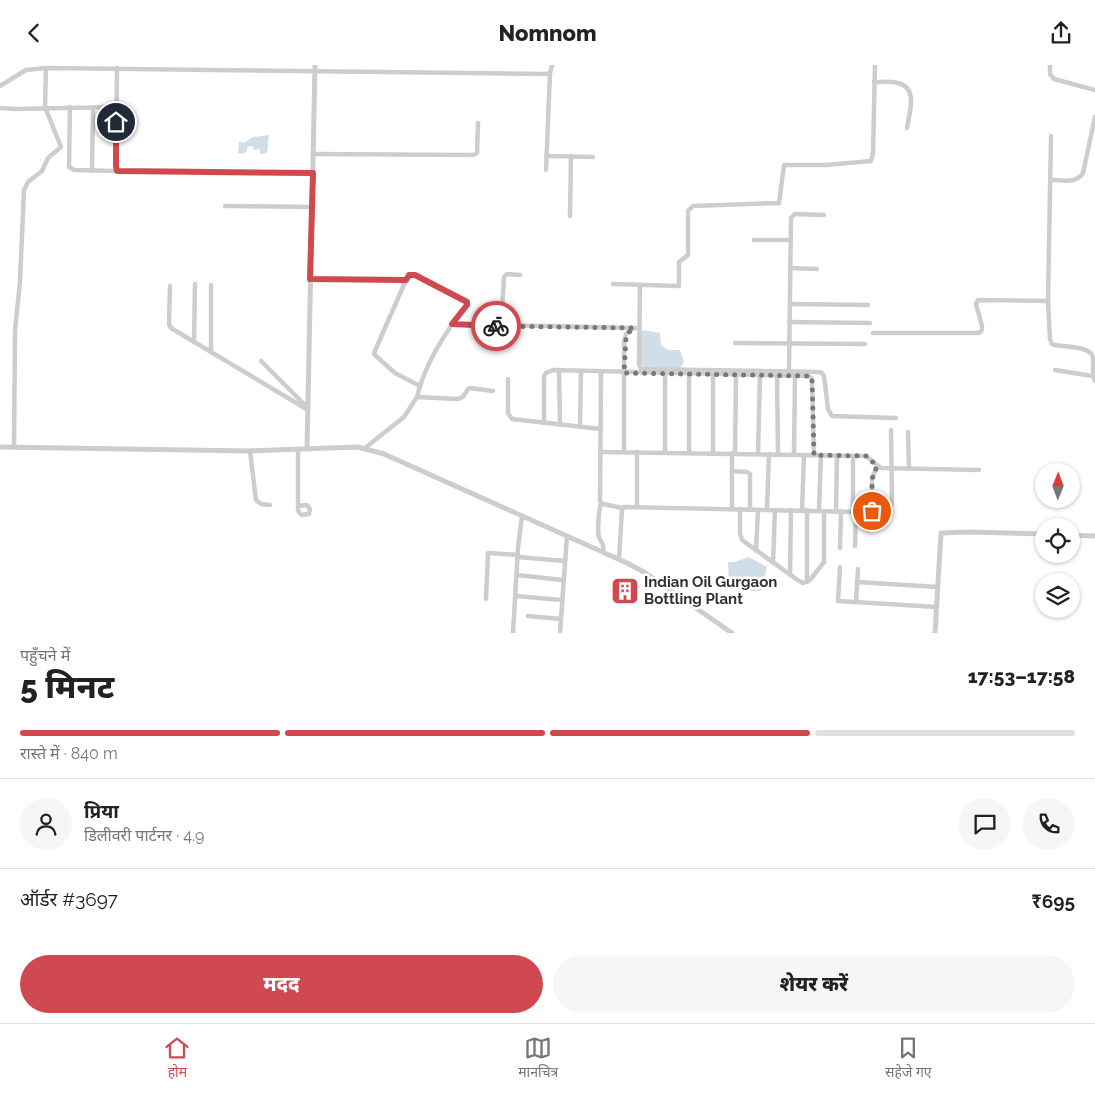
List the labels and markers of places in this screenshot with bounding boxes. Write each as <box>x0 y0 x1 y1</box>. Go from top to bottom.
pin <box>95 101 137 143</box>
pin <box>851 490 893 532</box>
place label: Indian Oil Gurgaon Bottling Plant <box>644 573 777 608</box>
building icon: Indian Oil Gurgaon Bottling Plant <box>610 576 640 606</box>

